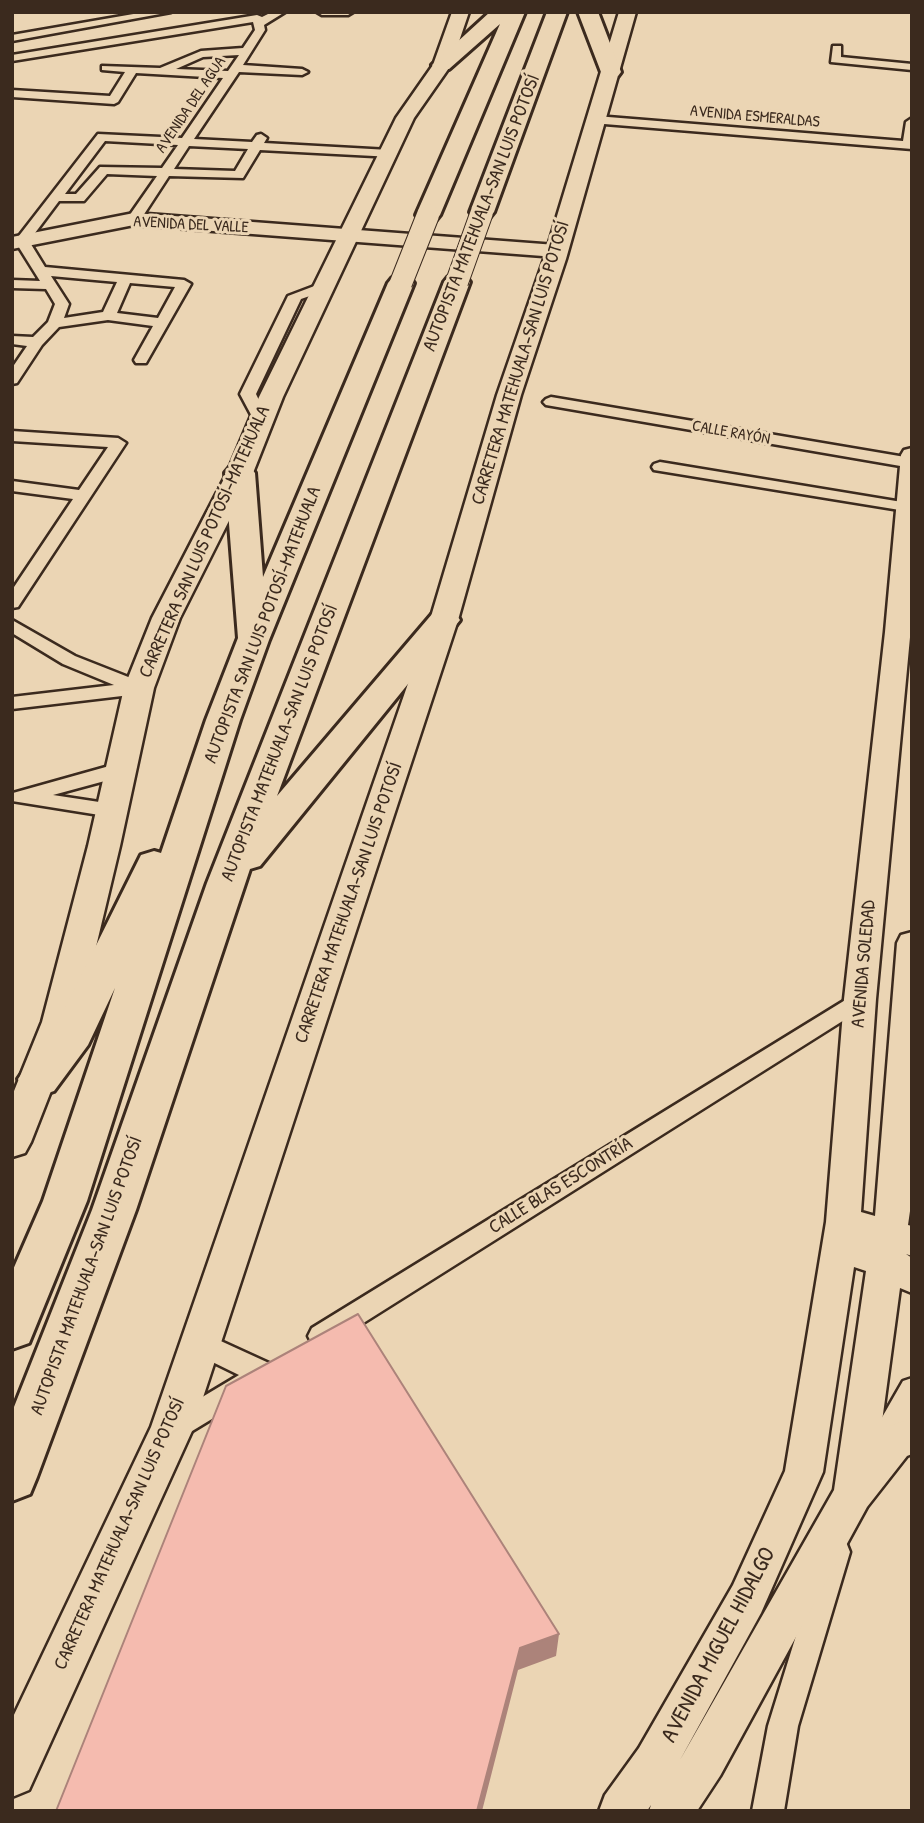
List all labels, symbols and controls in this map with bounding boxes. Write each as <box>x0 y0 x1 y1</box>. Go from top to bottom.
street label: AVENIDA DEL AGUA <box>152 53 230 157</box>
street label: AUTOPISTA MATEHUALA-SAN LUIS POTOSÍ <box>419 71 545 355</box>
street label: AVENIDA ESMERALDAS <box>689 102 821 132</box>
street label: AVENIDA DEL VALLE <box>133 212 249 238</box>
street label: CARRETERA MATEHUALA-SAN LUIS POTOSÍ <box>467 218 575 508</box>
street label: CARRETERA SAN LUIS POTOSÍ-MATEHUALA <box>135 402 275 682</box>
street label: CALLE RAYÓN <box>691 417 771 449</box>
street label: AUTOPISTA SAN LUIS POTOSÍ-MATEHUALA <box>200 483 326 767</box>
street label: AUTOPISTA MATEHUALA-SAN LUIS POTOSÍ <box>217 601 343 885</box>
street label: CARRETERA MATEHUALA-SAN LUIS POTOSÍ <box>290 760 408 1046</box>
street label: AVENIDA SOLEDAD <box>847 899 881 1029</box>
street label: CALLE BLAS ESCONTRÍA <box>485 1133 637 1239</box>
street label: AUTOPISTA MATEHUALA-SAN LUIS POTOSÍ <box>26 1134 148 1418</box>
street label: CARRETERA MATEHUALA-SAN LUIS POTOSÍ <box>50 1394 190 1674</box>
street label: AVENIDA MIGUEL HIDALGO <box>656 1543 782 1747</box>

